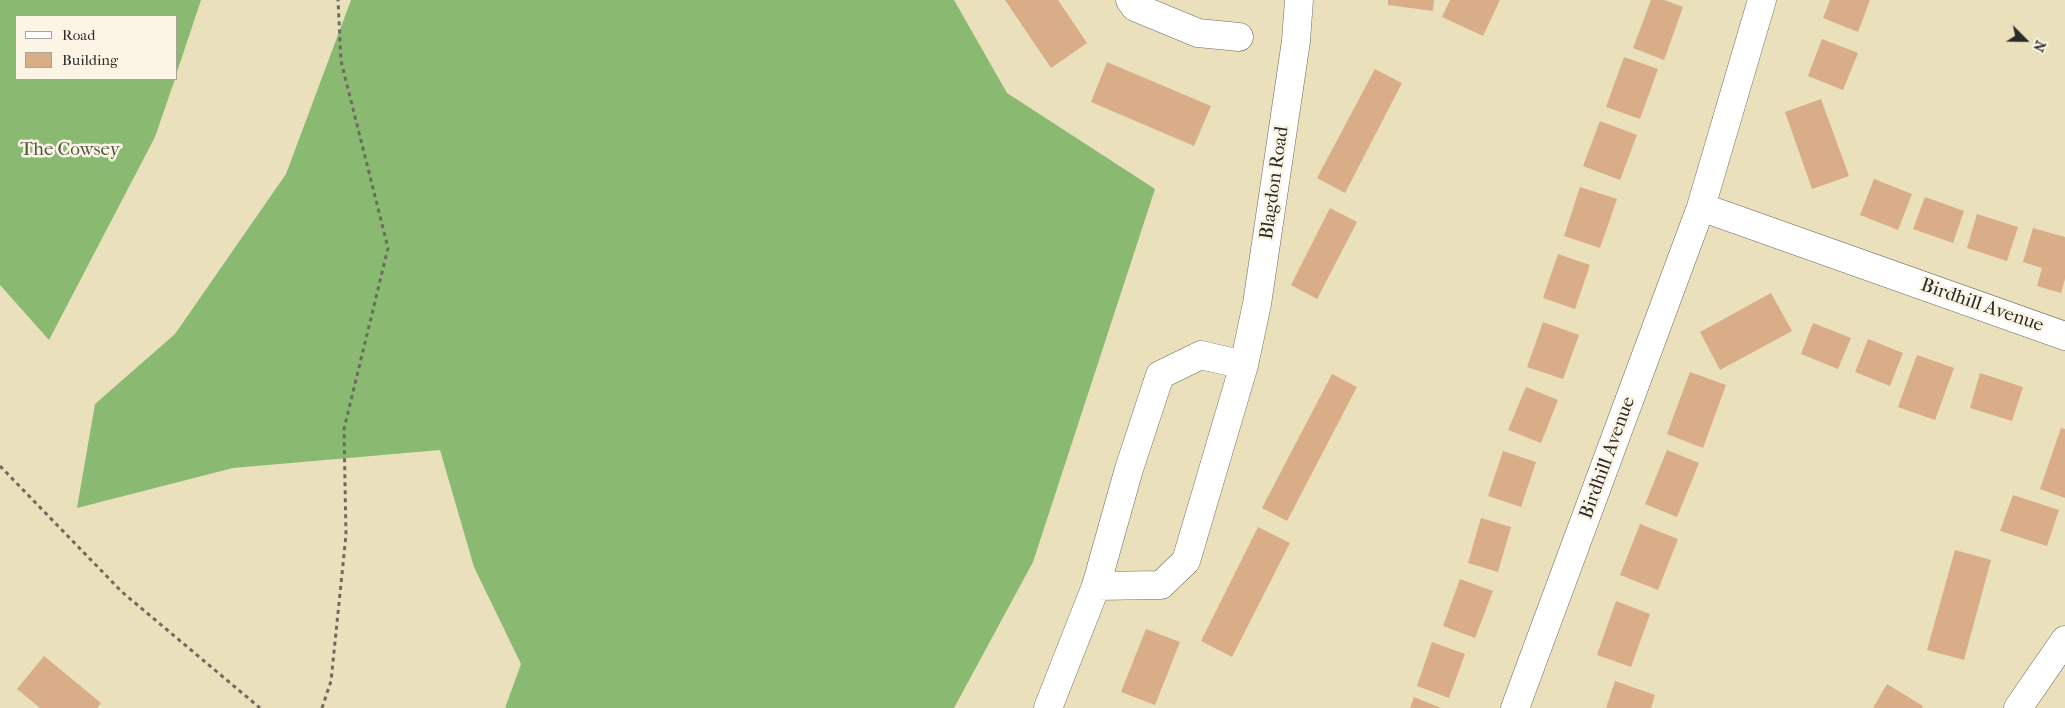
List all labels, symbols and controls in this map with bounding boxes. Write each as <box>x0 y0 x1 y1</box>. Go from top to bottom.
legend <box>15 15 178 80</box>
north arrow <box>2000 15 2050 65</box>
text: Road <box>62 26 95 44</box>
text: N <box>2029 38 2049 54</box>
text: Building <box>62 51 118 69</box>
street label: Blagdon Road <box>1256 125 1294 241</box>
park label: The Cowsey <box>20 139 120 161</box>
street label: Birdhill Avenue <box>1918 274 2046 338</box>
street label: Birdhill Avenue <box>1575 394 1641 522</box>

